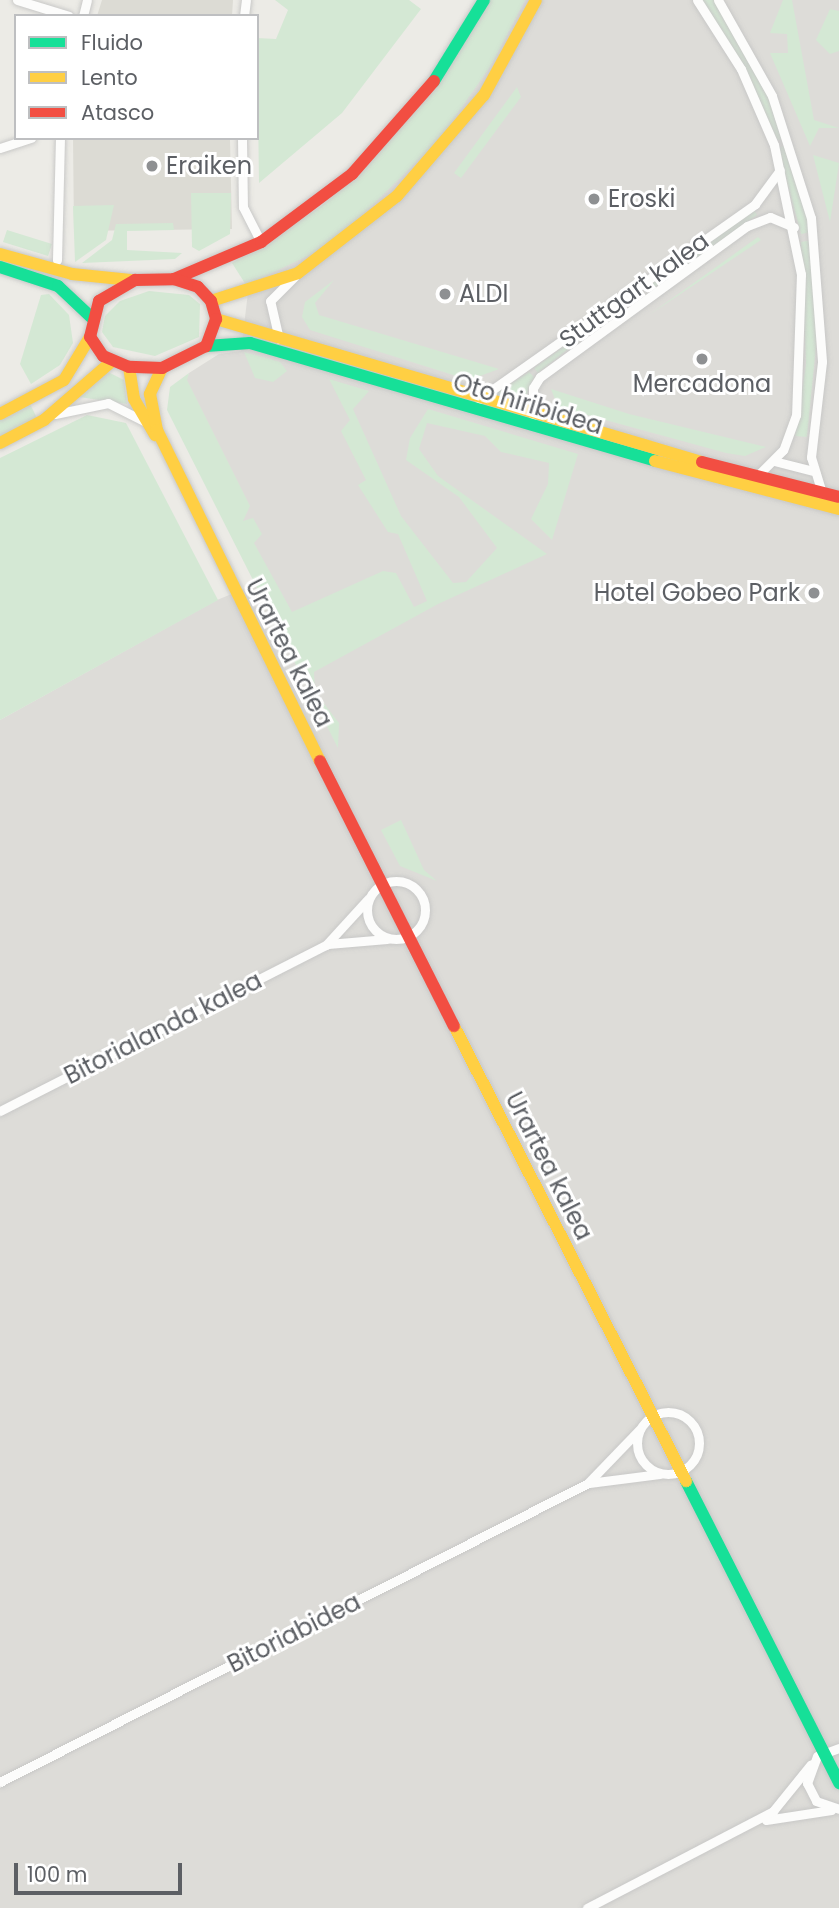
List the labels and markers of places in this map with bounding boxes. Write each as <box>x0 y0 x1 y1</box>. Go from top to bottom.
place label: Eraiken <box>166 152 252 180</box>
marker: Eraiken <box>144 158 160 174</box>
place label: Eroski <box>608 185 675 213</box>
marker: Eroski <box>586 191 602 207</box>
place label: ALDI <box>459 280 508 308</box>
marker: ALDI <box>437 286 453 302</box>
marker: Mercadona <box>694 351 710 367</box>
place label: Mercadona <box>633 370 771 398</box>
place label: Hotel Gobeo Park <box>594 579 800 607</box>
marker: Hotel Gobeo Park <box>806 585 822 601</box>

